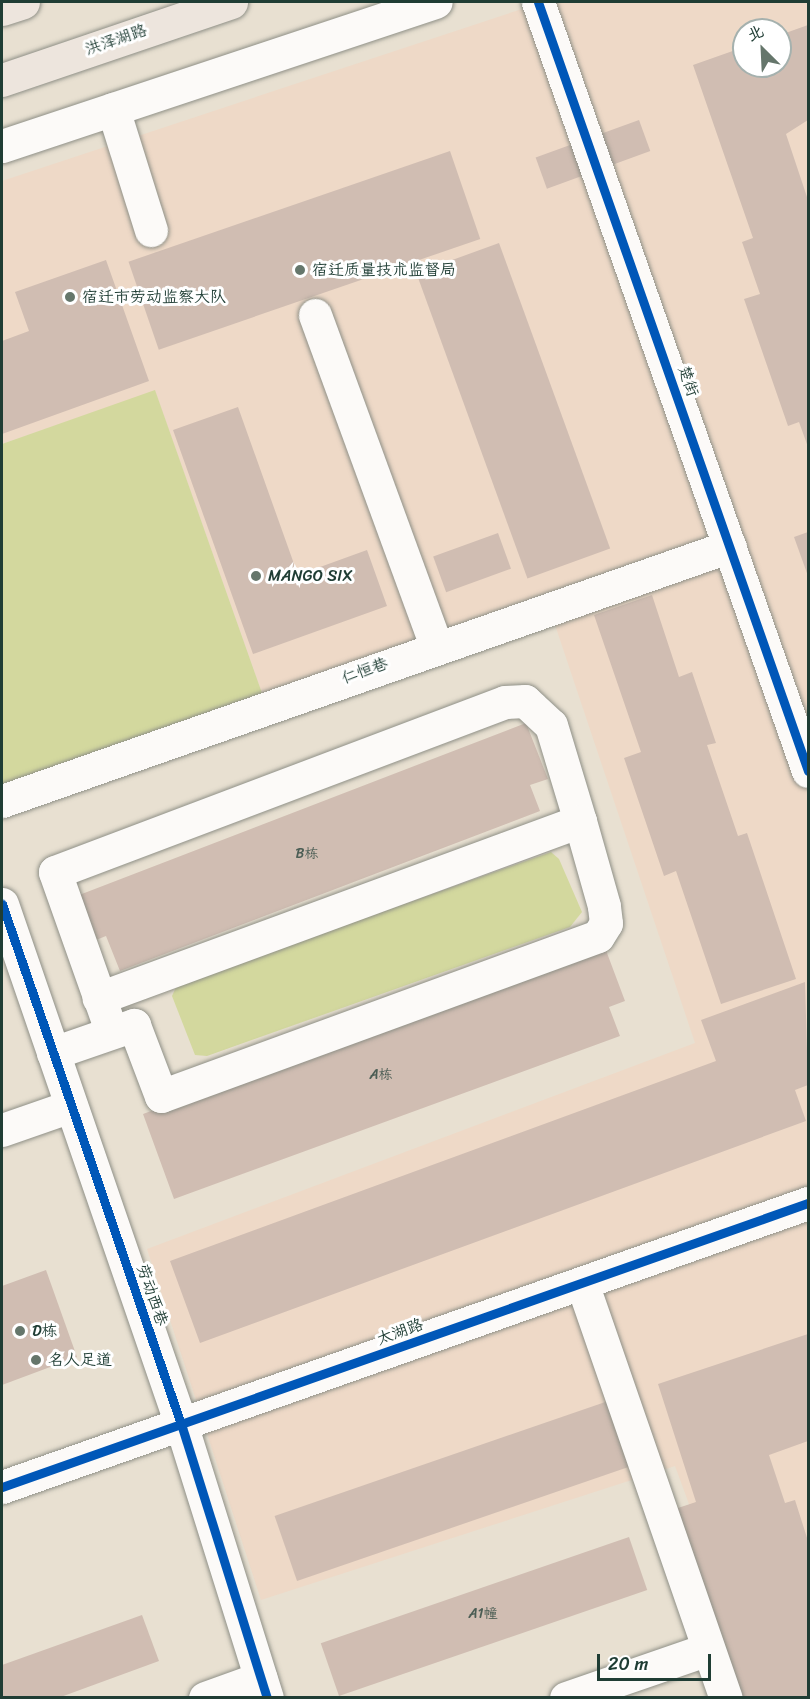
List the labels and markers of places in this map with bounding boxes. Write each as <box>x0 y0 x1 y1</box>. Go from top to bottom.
place label: 宿迁质量技术监督局 <box>312 260 456 280</box>
marker: 宿迁质量技术监督局 <box>293 263 307 277</box>
place label: 宿迁市劳动监察大队 <box>82 287 226 307</box>
marker: 宿迁市劳动监察大队 <box>63 290 77 304</box>
place label: MANGO SIX <box>268 566 354 586</box>
marker: MANGO SIX <box>249 569 263 583</box>
place label: D栋 <box>32 1321 58 1341</box>
marker: D栋 <box>13 1324 27 1338</box>
place label: 名人足道 <box>48 1350 112 1370</box>
marker: 名人足道 <box>29 1353 43 1367</box>

